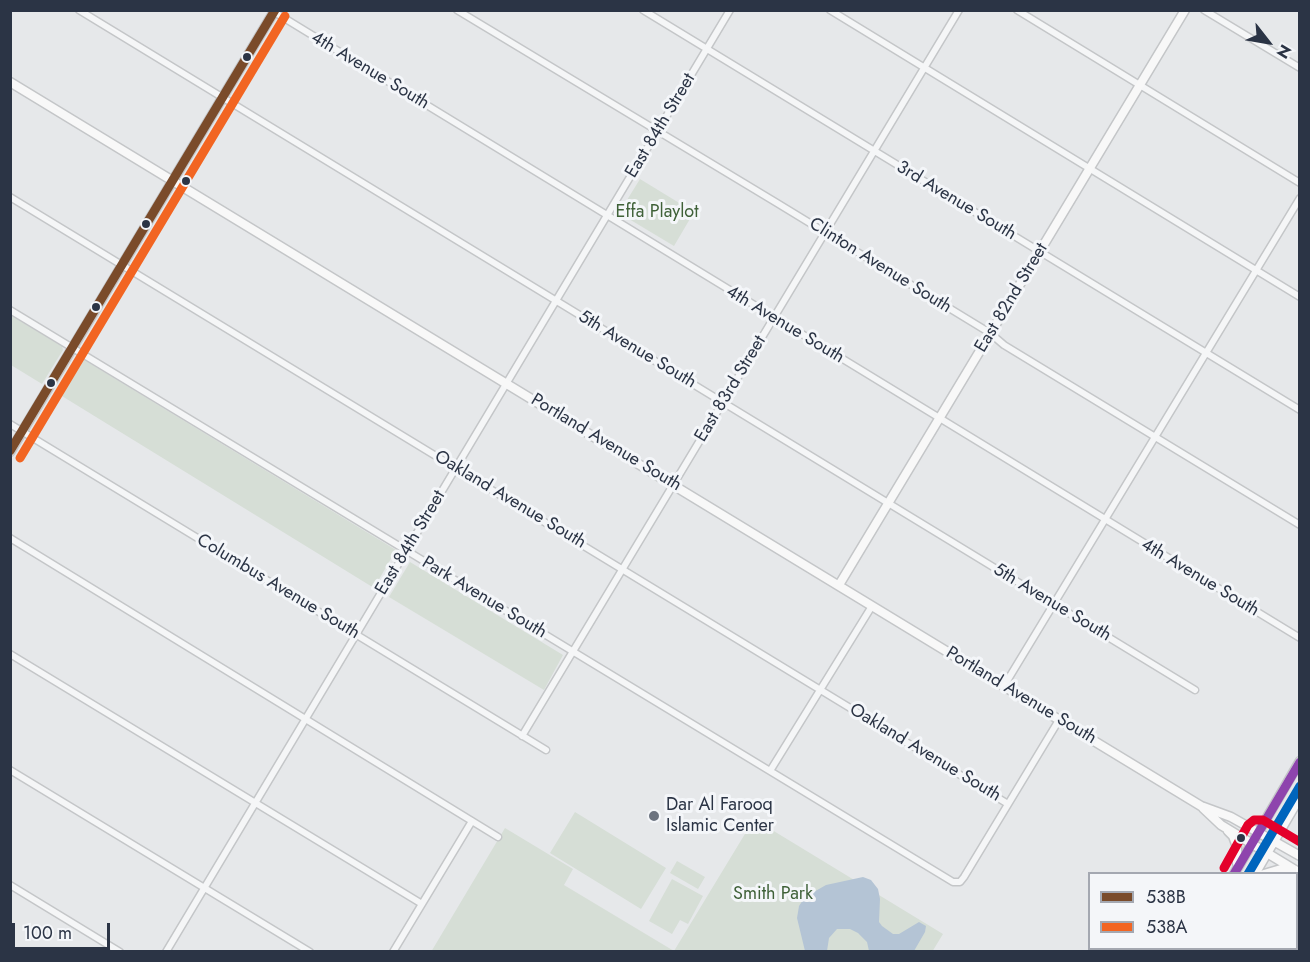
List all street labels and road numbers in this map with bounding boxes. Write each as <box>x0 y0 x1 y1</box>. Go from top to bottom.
street label: 4th Avenue South <box>307 27 433 115</box>
street label: East 84th Street <box>621 70 701 182</box>
street label: 3rd Avenue South <box>892 157 1020 245</box>
street label: Clinton Avenue South <box>805 213 955 319</box>
street label: East 82nd Street <box>971 239 1053 357</box>
street label: 4th Avenue South <box>722 281 848 369</box>
street label: 5th Avenue South <box>574 306 700 394</box>
street label: East 83rd Street <box>691 332 771 446</box>
street label: Portland Avenue South <box>527 389 685 497</box>
street label: Oakland Avenue South <box>430 446 590 554</box>
street label: East 84th Street <box>371 487 451 599</box>
street label: Columbus Avenue South <box>192 530 364 644</box>
street label: 4th Avenue South <box>1137 534 1263 622</box>
street label: Park Avenue South <box>418 552 550 644</box>
street label: 5th Avenue South <box>989 559 1115 647</box>
street label: Portland Avenue South <box>942 642 1100 750</box>
street label: Oakland Avenue South <box>845 699 1005 807</box>

